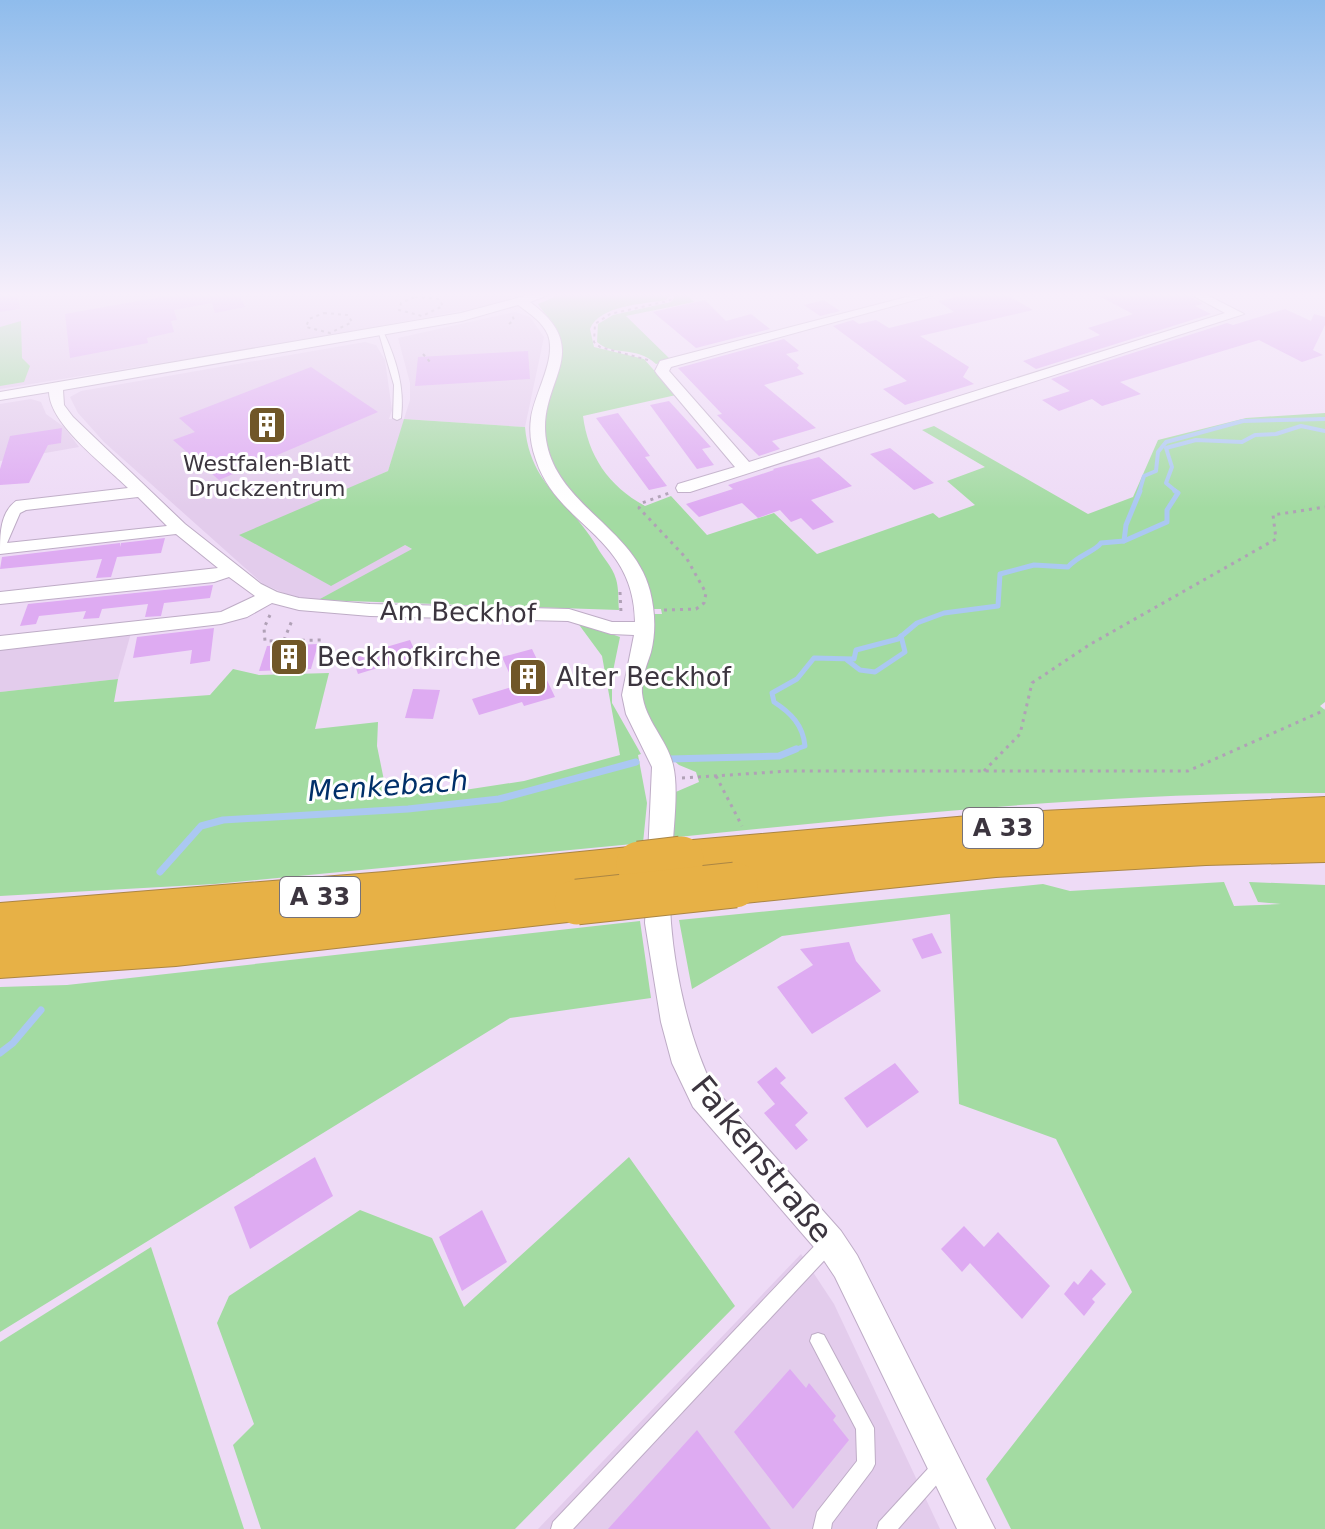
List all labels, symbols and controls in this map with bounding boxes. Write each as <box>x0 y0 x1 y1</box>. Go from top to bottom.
building icon: Westfalen-Blatt Druckzentrum <box>246 404 288 446</box>
place label: Westfalen-Blatt Druckzentrum <box>183 451 351 501</box>
street label: Am Beckhof <box>380 596 537 628</box>
building icon: Beckhofkirche <box>268 636 310 678</box>
place label: Beckhofkirche <box>317 642 501 672</box>
building icon: Alter Beckhof <box>507 656 549 698</box>
place label: Alter Beckhof <box>556 662 732 692</box>
water label: Menkebach <box>307 764 469 808</box>
road number: A 33 <box>963 808 1043 848</box>
road number: A 33 <box>280 877 360 917</box>
street label: Falkenstraße <box>683 1068 841 1250</box>

